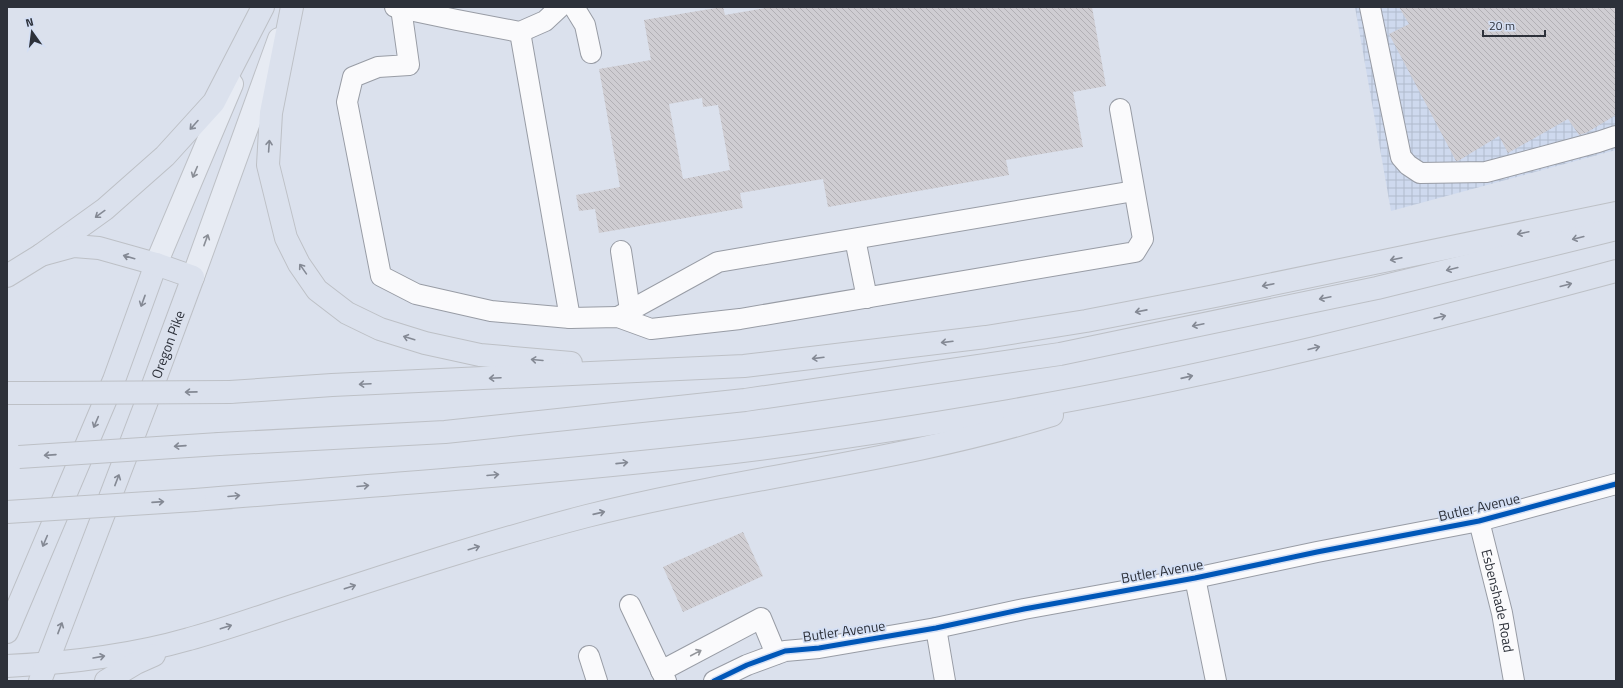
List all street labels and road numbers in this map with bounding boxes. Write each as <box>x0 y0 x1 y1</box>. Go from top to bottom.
street label: Oregon Pike <box>145 307 190 381</box>
street label: Butler Avenue <box>1436 487 1522 526</box>
street label: Esbenshade Road <box>1476 547 1520 654</box>
street label: Butler Avenue <box>1119 553 1205 588</box>
street label: Butler Avenue <box>801 614 886 647</box>

